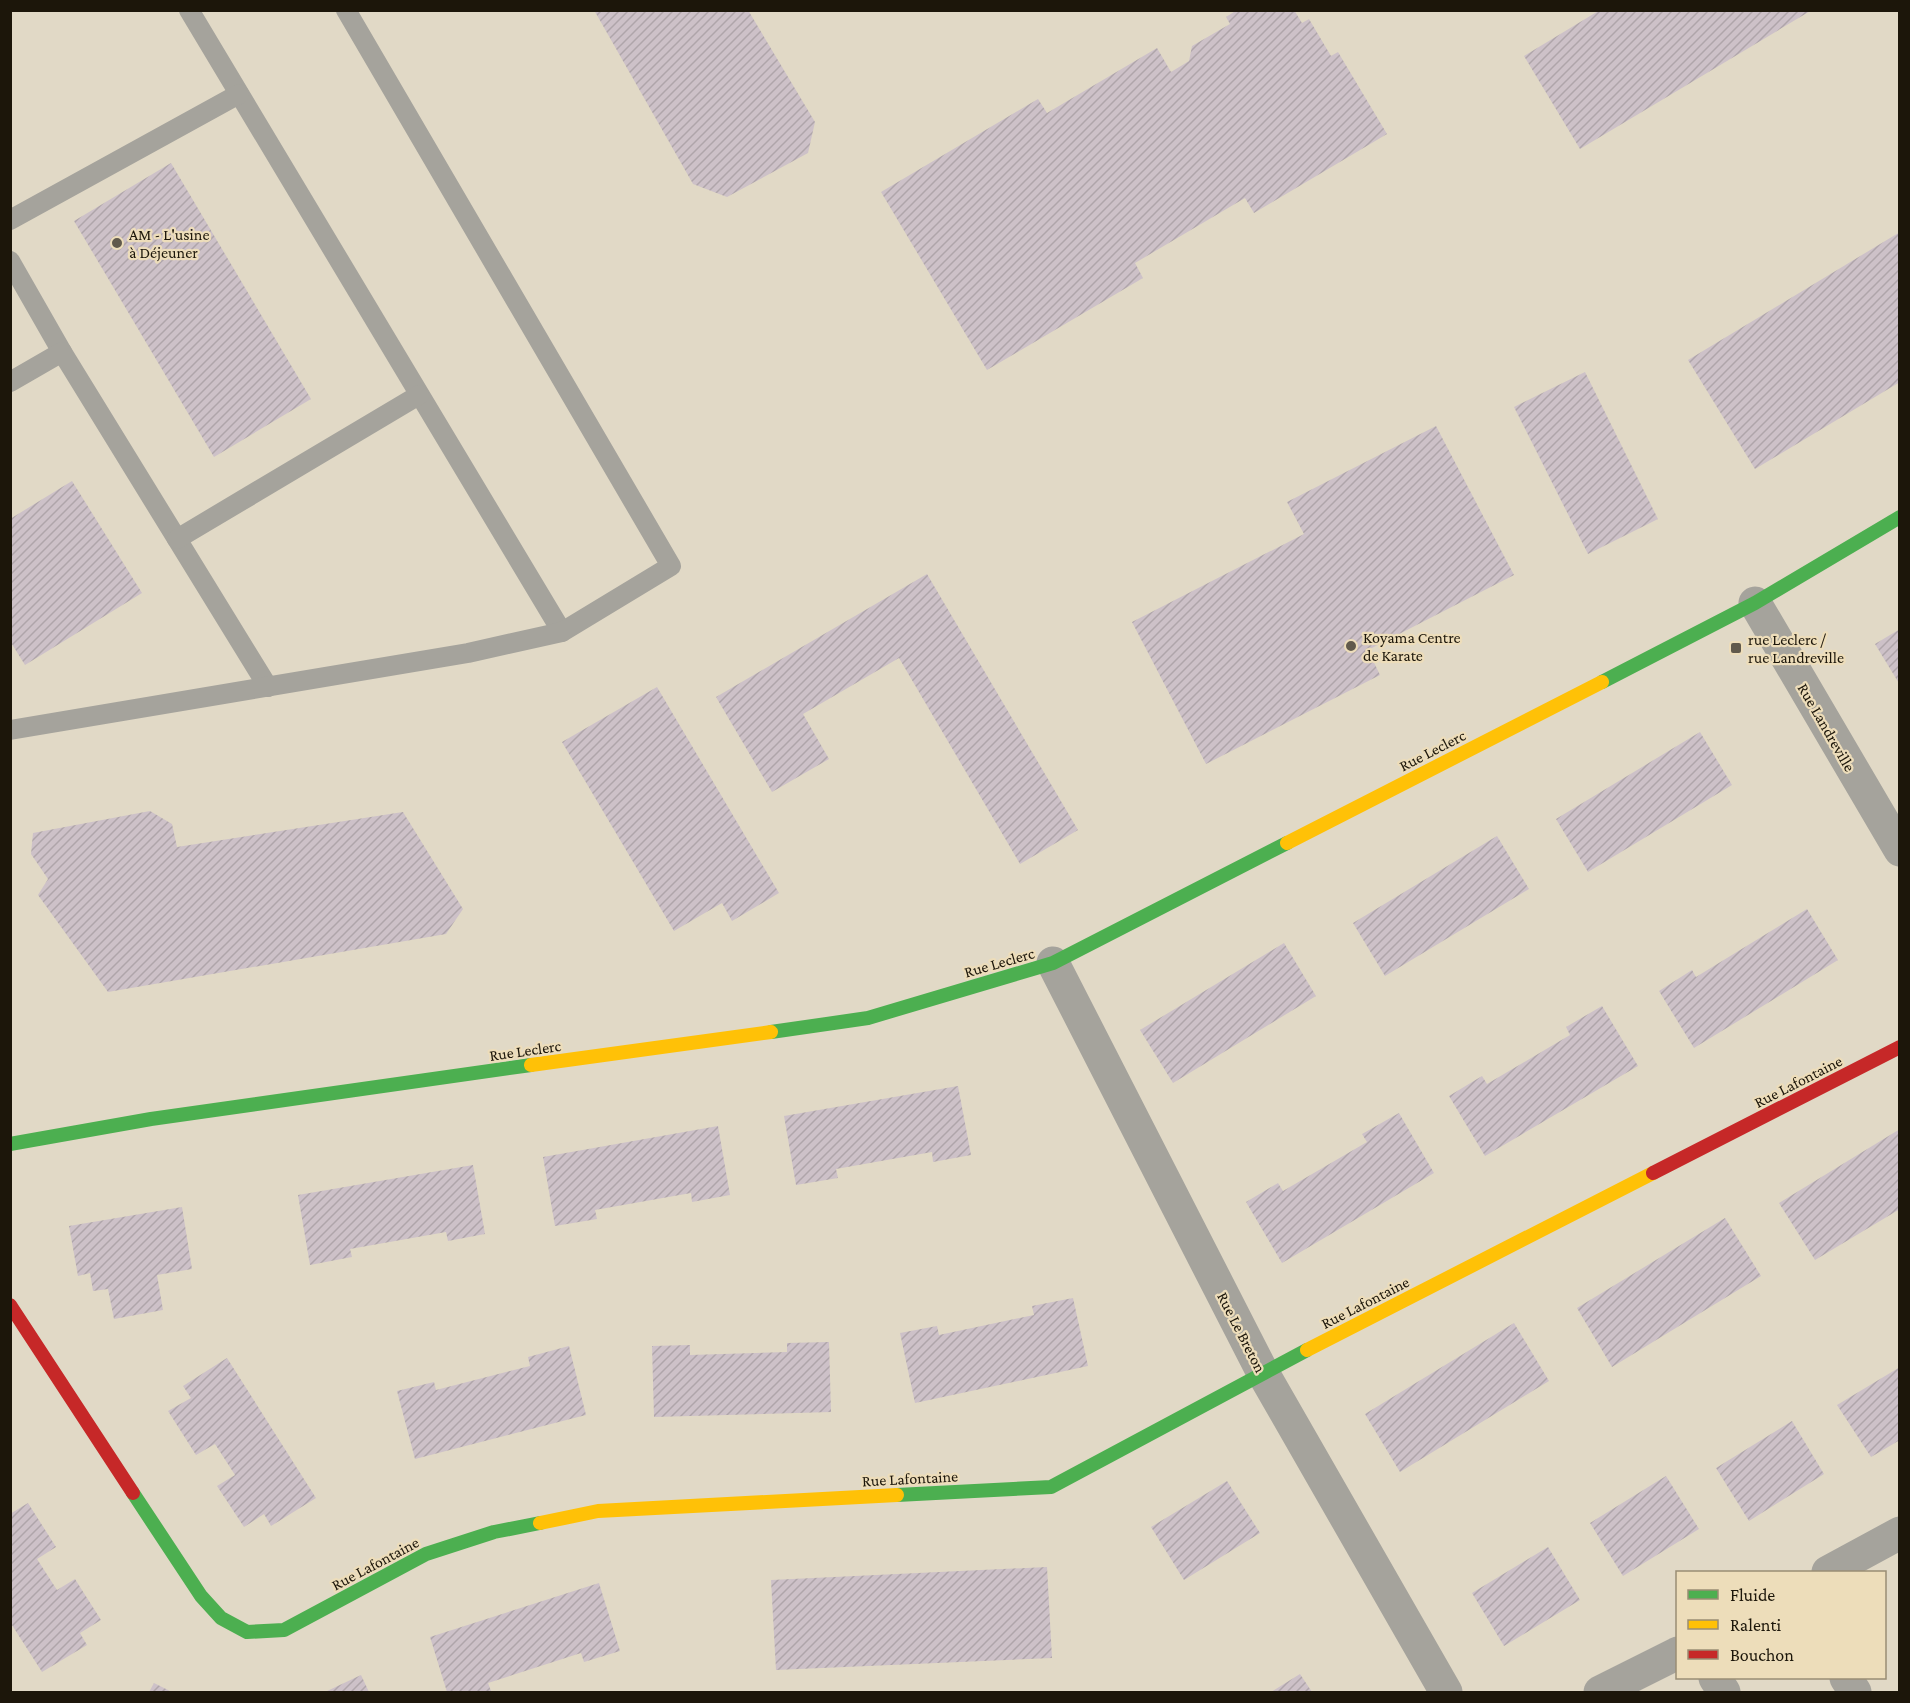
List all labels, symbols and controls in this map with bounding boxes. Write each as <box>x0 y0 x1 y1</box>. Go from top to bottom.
place label: AM - L'usine à Déjeuner <box>129 226 209 262</box>
marker: AM - L'usine à Déjeuner <box>110 236 124 250</box>
place label: Koyama Centre de Karate <box>1363 629 1461 664</box>
place label: rue Leclerc / rue Landreville <box>1748 631 1844 666</box>
marker: Koyama Centre de Karate <box>1344 639 1358 653</box>
marker: rue Leclerc / rue Landreville <box>1729 641 1743 655</box>
street label: Rue Landreville <box>1794 680 1859 774</box>
street label: Rue Leclerc <box>1396 726 1468 774</box>
street label: Rue Leclerc <box>962 944 1036 981</box>
street label: Rue Leclerc <box>488 1037 562 1064</box>
street label: Rue Lafontaine <box>1752 1052 1845 1111</box>
street label: Rue Lafontaine <box>1319 1273 1412 1332</box>
street label: Rue Le Breton <box>1214 1289 1269 1376</box>
street label: Rue Lafontaine <box>862 1467 959 1490</box>
street label: Rue Lafontaine <box>329 1533 422 1594</box>
legend <box>1676 1571 1886 1679</box>
text: Fluide <box>1730 1585 1775 1605</box>
text: Ralenti <box>1730 1615 1781 1635</box>
text: Bouchon <box>1730 1645 1794 1665</box>

